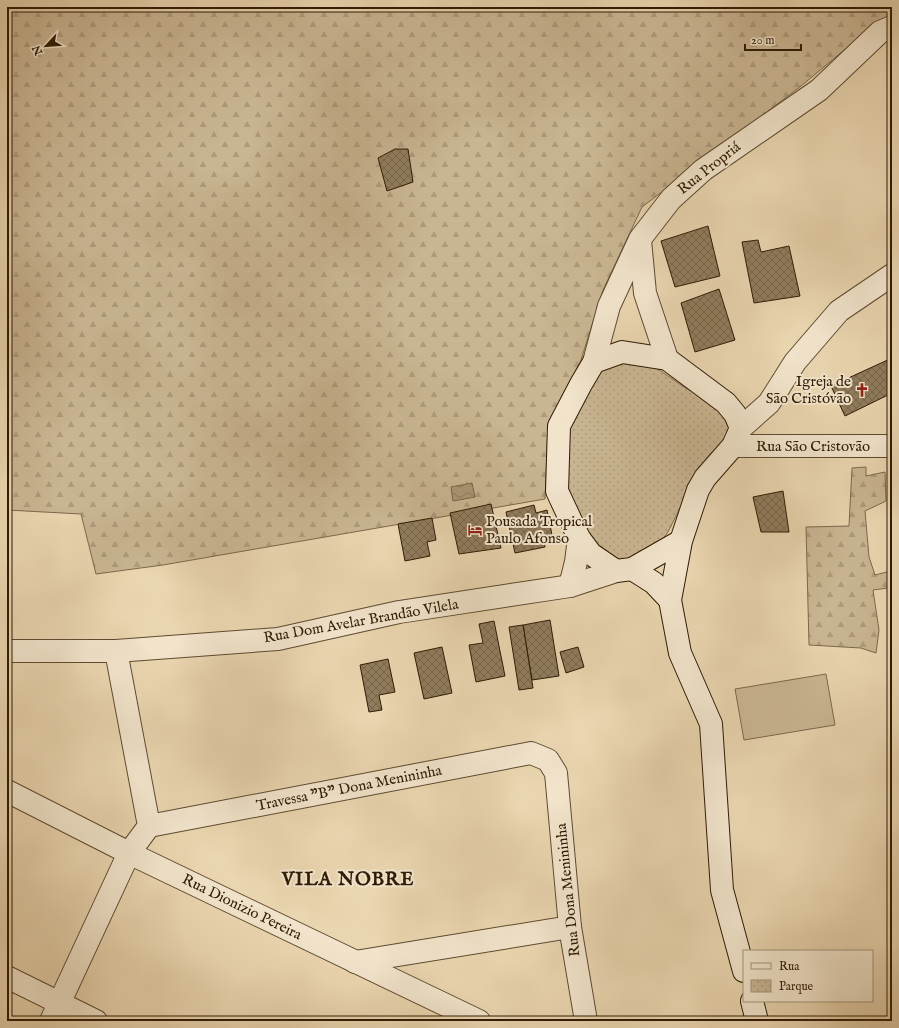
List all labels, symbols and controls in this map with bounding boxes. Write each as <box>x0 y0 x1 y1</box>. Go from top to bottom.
north arrow <box>26 26 66 66</box>
scale bar <box>745 26 801 52</box>
text: 20 m <box>751 33 774 48</box>
text: N <box>29 42 47 58</box>
street label: Rua Propriá <box>674 137 745 199</box>
place label: Igreja de São Cristóvão <box>766 372 851 408</box>
church icon: Igreja de São Cristóvão <box>854 382 870 398</box>
street label: Rua São Cristovão <box>756 437 870 456</box>
place label: Pousada Tropical Paulo Afonso <box>486 512 593 548</box>
hotel icon: Pousada Tropical Paulo Afonso <box>467 522 483 538</box>
street label: Rua Dom Avelar Brandão Vilela <box>262 594 460 648</box>
street label: Travessa "B" Dona Menininha <box>255 761 444 815</box>
street label: Rua Dona Menininha <box>551 822 584 958</box>
district label: VILA NOBRE <box>281 868 414 892</box>
street label: Rua Dionizio Pereira <box>179 870 305 944</box>
legend <box>743 950 873 1002</box>
text: Rua <box>779 959 800 974</box>
text: Parque <box>779 979 814 995</box>

